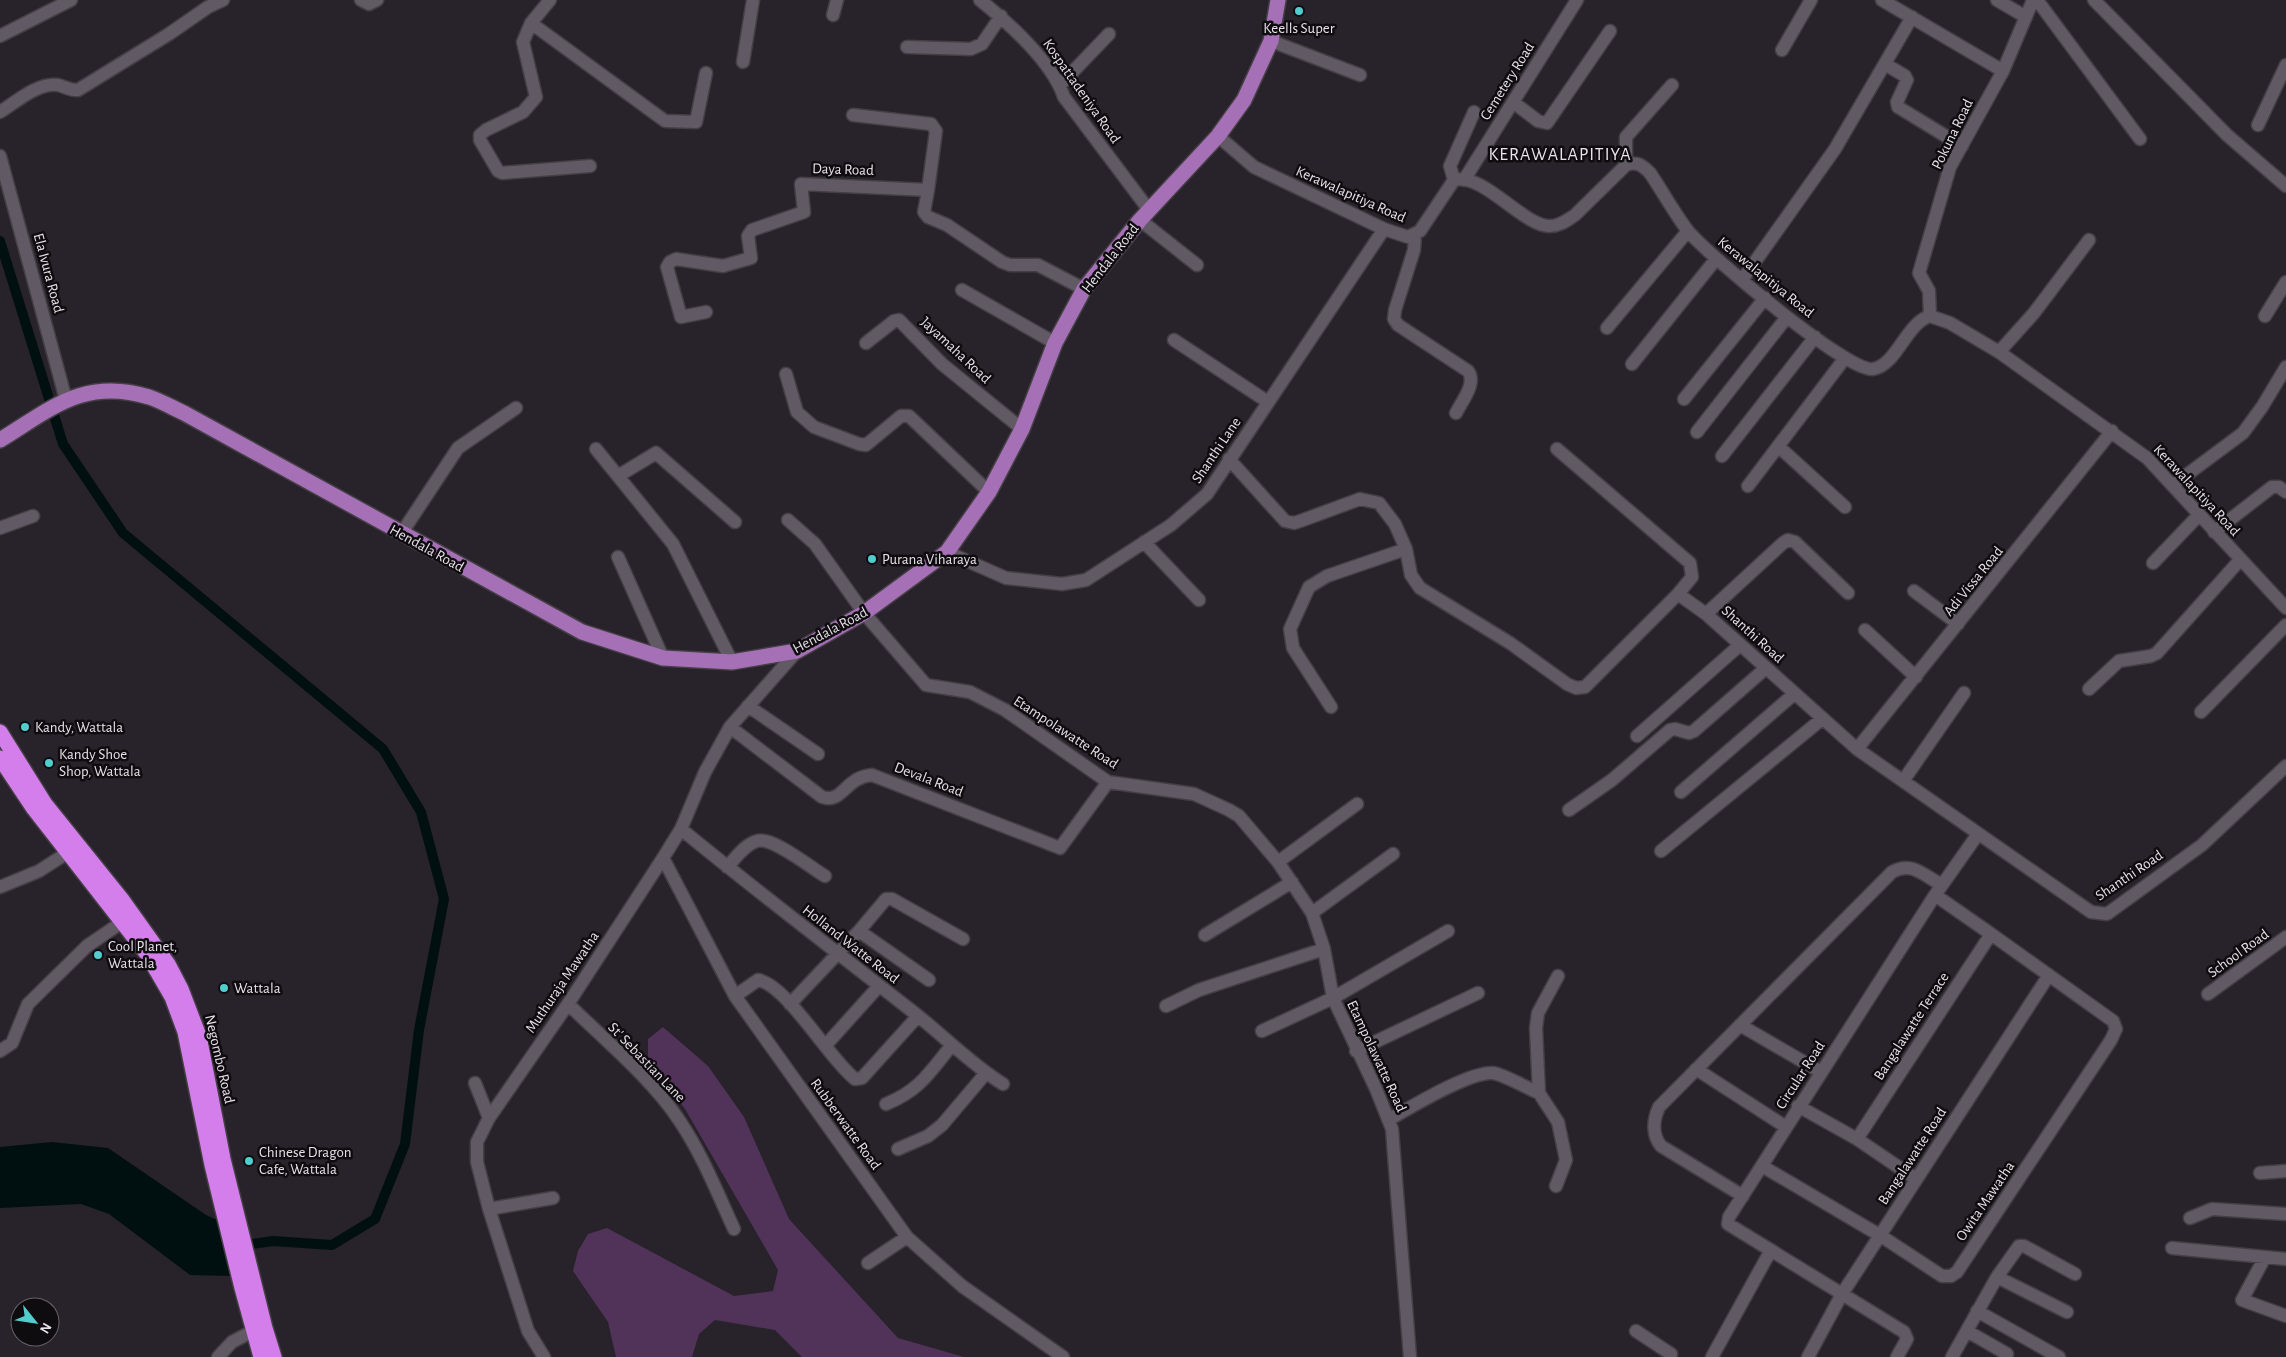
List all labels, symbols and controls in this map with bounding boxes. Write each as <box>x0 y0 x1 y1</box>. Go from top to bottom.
marker: Keells Super <box>1293 5 1305 17</box>
place label: Keells Super <box>1263 21 1335 36</box>
street label: Kospattadeniya Road <box>1040 36 1123 146</box>
street label: Cemetery Road <box>1478 40 1537 123</box>
street label: Pokuna Road <box>1929 97 1976 172</box>
district label: KERAWALAPITIYA <box>1488 146 1632 164</box>
street label: Daya Road <box>812 161 874 178</box>
street label: Kerawalapitiya Road <box>1294 163 1408 226</box>
street label: Hendala Road <box>1079 221 1142 295</box>
street label: Ela Ivura Road <box>31 232 66 315</box>
street label: Kerawalapitiya Road <box>1715 234 1817 321</box>
street label: Jayamaha Road <box>918 314 994 387</box>
street label: Shanthi Lane <box>1189 415 1244 486</box>
street label: Kerawalapitiya Road <box>2151 442 2243 539</box>
street label: Hendala Road <box>387 522 467 575</box>
street label: Adi Vissa Road <box>1941 544 2006 619</box>
place label: Purana Viharaya <box>882 552 977 567</box>
marker: Purana Viharaya <box>866 553 878 565</box>
street label: Shanthi Road <box>1719 603 1787 666</box>
street label: Hendala Road <box>790 604 870 656</box>
street label: Etampolawatte Road <box>1011 693 1121 772</box>
place label: Kandy, Wattala <box>35 720 123 735</box>
marker: Kandy, Wattala <box>19 721 31 733</box>
place label: Kandy Shoe Shop, Wattala <box>59 747 141 779</box>
marker: Kandy Shoe Shop, Wattala <box>43 757 55 769</box>
street label: Devala Road <box>892 759 966 800</box>
street label: Shanthi Road <box>2093 847 2166 903</box>
street label: Holland Watte Road <box>800 902 902 987</box>
street label: School Road <box>2205 926 2272 980</box>
street label: Muthuraja Mawatha <box>523 929 602 1036</box>
place label: Cool Planet, Wattala <box>108 939 177 971</box>
marker: Cool Planet, Wattala <box>92 949 104 961</box>
street label: Bangalawatte Terrace <box>1871 970 1952 1083</box>
place label: Wattala <box>234 981 281 996</box>
marker: Wattala <box>218 982 230 994</box>
street label: Etampolawatte Road <box>1344 998 1409 1115</box>
street label: Negombo Road <box>202 1013 237 1105</box>
street label: St' Sebastian Lane <box>605 1020 688 1105</box>
street label: Circular Road <box>1773 1039 1828 1112</box>
street label: Rubberwatte Road <box>808 1076 884 1173</box>
street label: Bangalawatte Road <box>1876 1105 1949 1208</box>
place label: Chinese Dragon Cafe, Wattala <box>259 1145 351 1177</box>
marker: Chinese Dragon Cafe, Wattala <box>243 1155 255 1167</box>
street label: Owita Mawatha <box>1953 1159 2017 1244</box>
north arrow <box>10 1297 60 1347</box>
text: N <box>37 1320 54 1336</box>

